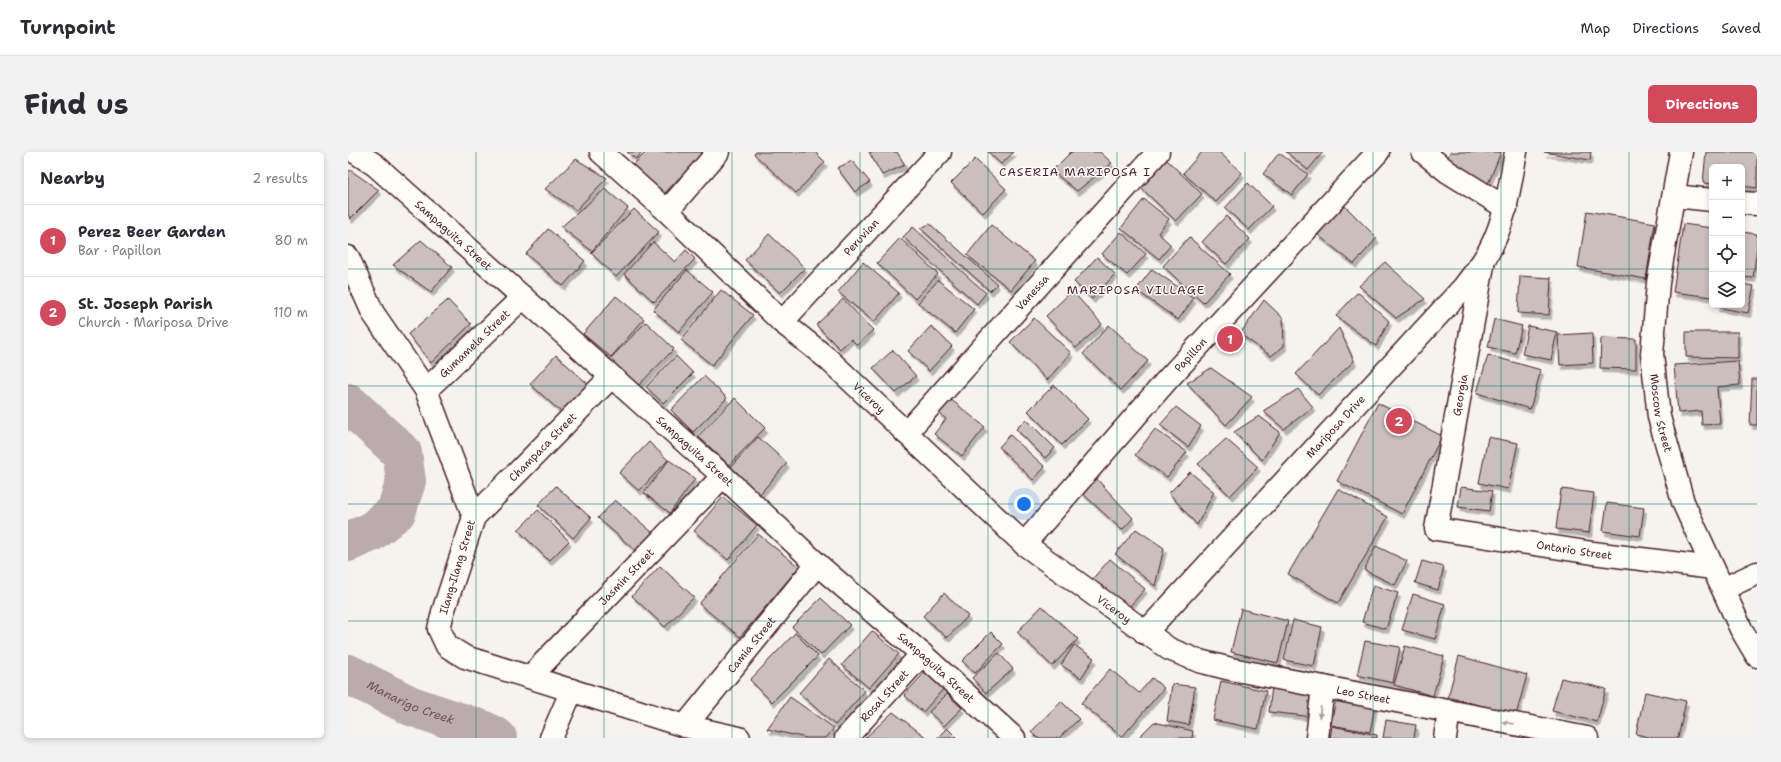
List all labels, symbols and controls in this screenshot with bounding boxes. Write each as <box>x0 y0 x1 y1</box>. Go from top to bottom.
text: Turnpoint <box>20 15 116 40</box>
text: Map <box>1581 19 1611 37</box>
text: Directions <box>1633 19 1699 37</box>
text: Saved <box>1721 19 1761 37</box>
text: Find us <box>24 85 129 123</box>
button: Directions <box>1648 85 1757 123</box>
district label: CASERIA MARIPOSA I <box>999 164 1151 180</box>
map controls <box>1709 164 1745 308</box>
button: + <box>1709 164 1745 200</box>
text: Nearby <box>40 167 105 189</box>
text: 2 results <box>252 170 308 187</box>
street label: Sampaguita Street <box>411 197 495 274</box>
button: − <box>1709 200 1745 236</box>
street label: Peruvian <box>840 215 883 259</box>
text: Perez Beer Garden <box>78 222 226 242</box>
text: 1 <box>50 232 56 249</box>
text: 80 m <box>274 232 308 249</box>
button: locate <box>1709 236 1745 272</box>
text: Bar · Papillon <box>78 242 161 259</box>
street label: Vanessa <box>1012 271 1053 314</box>
button: layers <box>1709 272 1745 308</box>
district label: MARIPOSA VILLAGE <box>1067 282 1205 298</box>
text: St. Joseph Parish <box>78 294 213 314</box>
text: 2 <box>48 304 58 321</box>
text: 110 m <box>273 304 308 321</box>
street label: Gumamela Street <box>436 306 514 382</box>
text: Church · Mariposa Drive <box>78 314 229 331</box>
pin: 1 <box>1217 324 1243 354</box>
street label: Papillon <box>1171 335 1211 375</box>
street label: Georgia <box>1449 373 1472 417</box>
street label: Moscow Street <box>1646 373 1676 454</box>
street label: Viceroy <box>849 379 888 417</box>
street label: Mariposa Drive <box>1303 392 1369 462</box>
pin: 2 <box>1386 406 1412 436</box>
street label: Champaca Street <box>506 409 580 485</box>
street label: Sampaguita Street <box>653 413 737 490</box>
your location <box>1014 494 1034 514</box>
street label: Ilang-Ilang Street <box>436 518 479 616</box>
street label: Ontario Street <box>1535 537 1613 563</box>
street label: Jasmin Street <box>596 545 658 609</box>
street label: Viceroy <box>1093 592 1134 627</box>
street label: Camia Street <box>724 613 779 676</box>
street label: Sampaguita Street <box>894 629 978 706</box>
street label: Rosal Street <box>857 667 912 725</box>
water label: Manarigo Creek <box>364 677 456 728</box>
street label: Leo Street <box>1335 683 1392 708</box>
one-way arrow <box>1317 706 1323 718</box>
one-way arrow <box>1501 719 1514 725</box>

